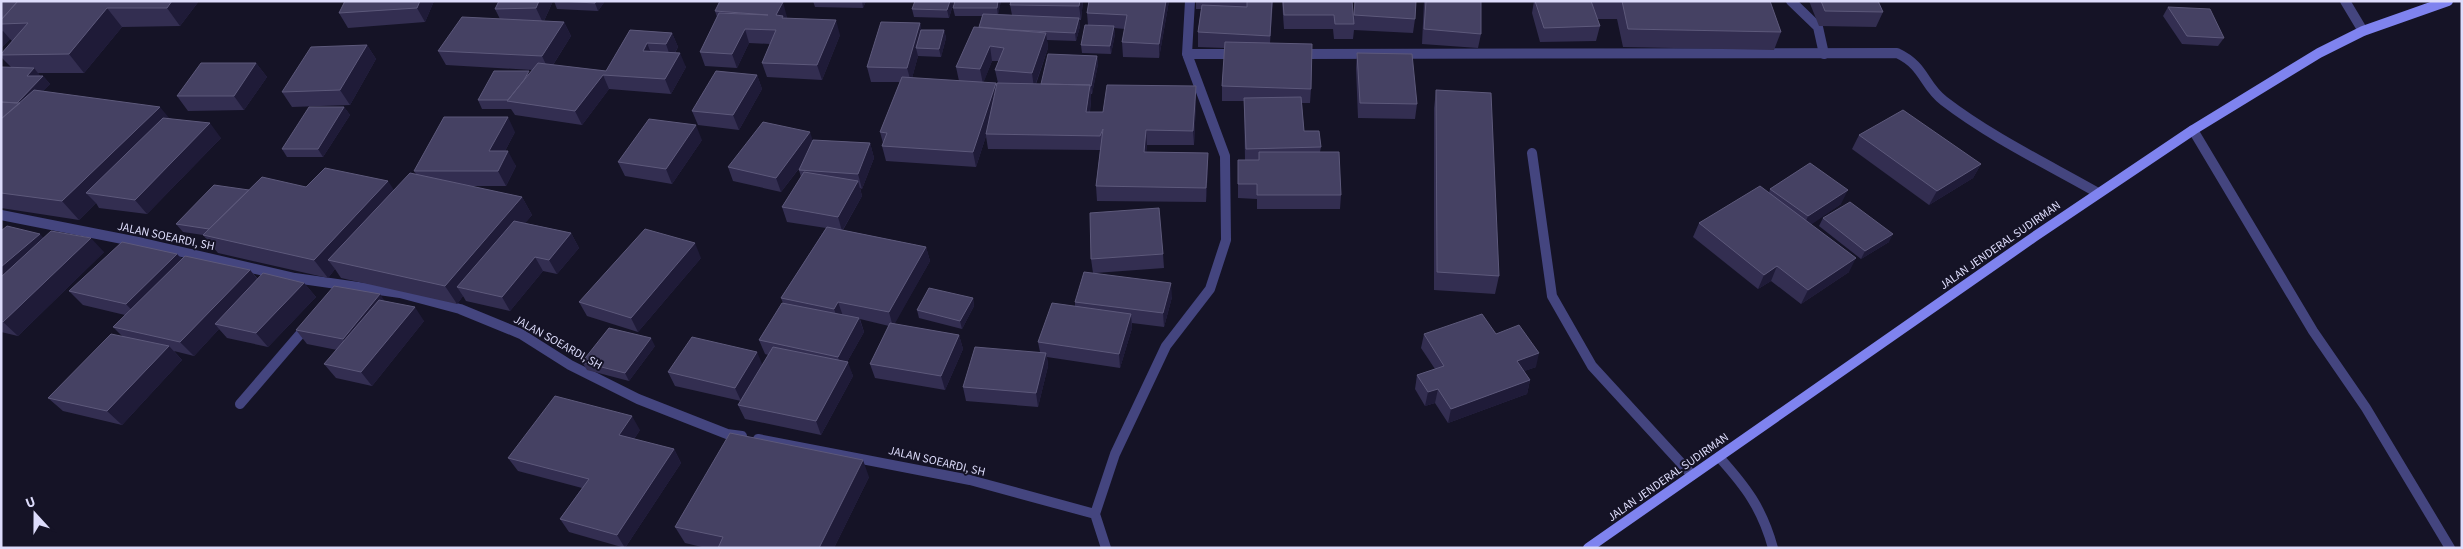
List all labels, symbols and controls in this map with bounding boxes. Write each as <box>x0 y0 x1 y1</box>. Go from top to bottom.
street label: JALAN JENDERAL SUDIRMAN <box>1936 197 2064 294</box>
street label: JALAN SOEARDI, SH <box>116 218 216 255</box>
street label: JALAN SOEARDI, SH <box>510 311 605 374</box>
street label: JALAN JENDERAL SUDIRMAN <box>1604 429 1732 526</box>
street label: JALAN SOEARDI, SH <box>887 442 987 481</box>
north arrow <box>10 489 60 539</box>
text: U <box>23 492 39 514</box>

